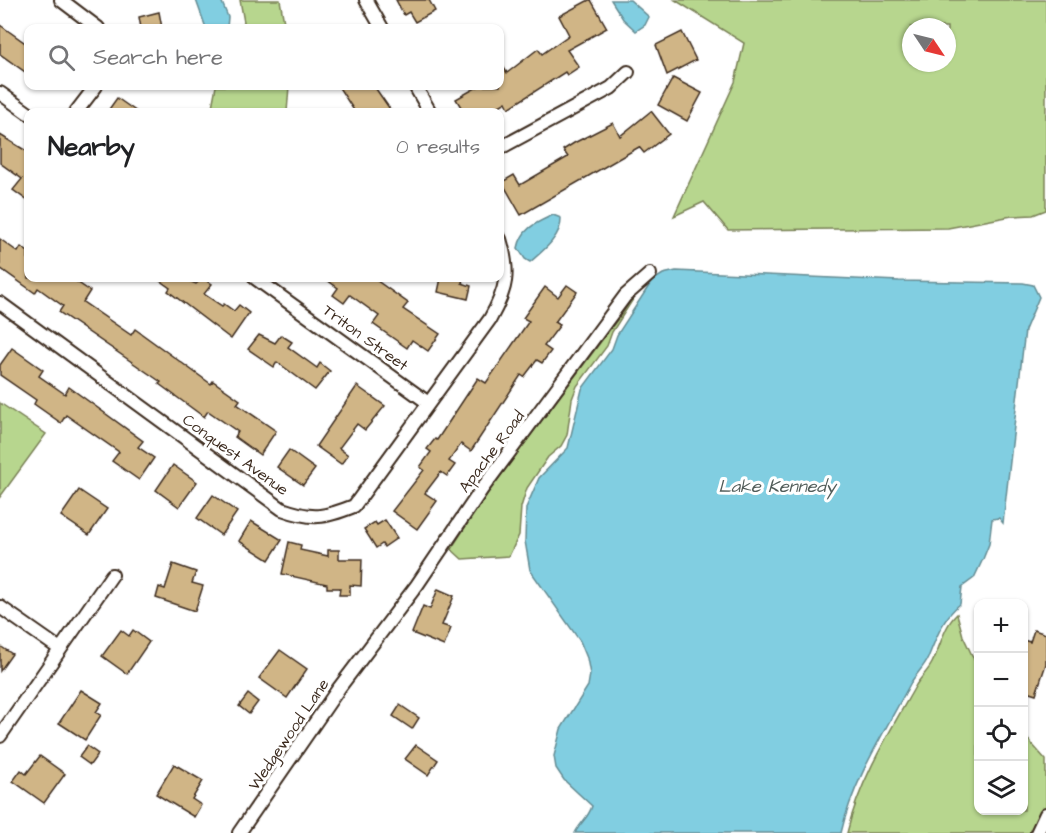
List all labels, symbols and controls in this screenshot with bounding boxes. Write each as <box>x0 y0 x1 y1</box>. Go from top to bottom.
north arrow <box>902 18 956 72</box>
search box <box>24 24 504 90</box>
icon: search <box>45 41 78 74</box>
text: Search here <box>93 42 223 73</box>
text: Nearby <box>48 129 135 165</box>
text: 0 results <box>396 133 480 161</box>
street label: Triton Street <box>318 299 413 377</box>
street label: Apache Road <box>454 406 530 497</box>
street label: Conquest Avenue <box>178 409 293 501</box>
water label: Lake Kennedy <box>718 474 838 500</box>
map controls <box>974 599 1028 815</box>
button: + <box>974 599 1028 653</box>
button: − <box>974 653 1028 707</box>
street label: Wedgewood Lane <box>243 674 335 795</box>
button: locate <box>974 707 1028 761</box>
button: layers <box>974 761 1028 815</box>

